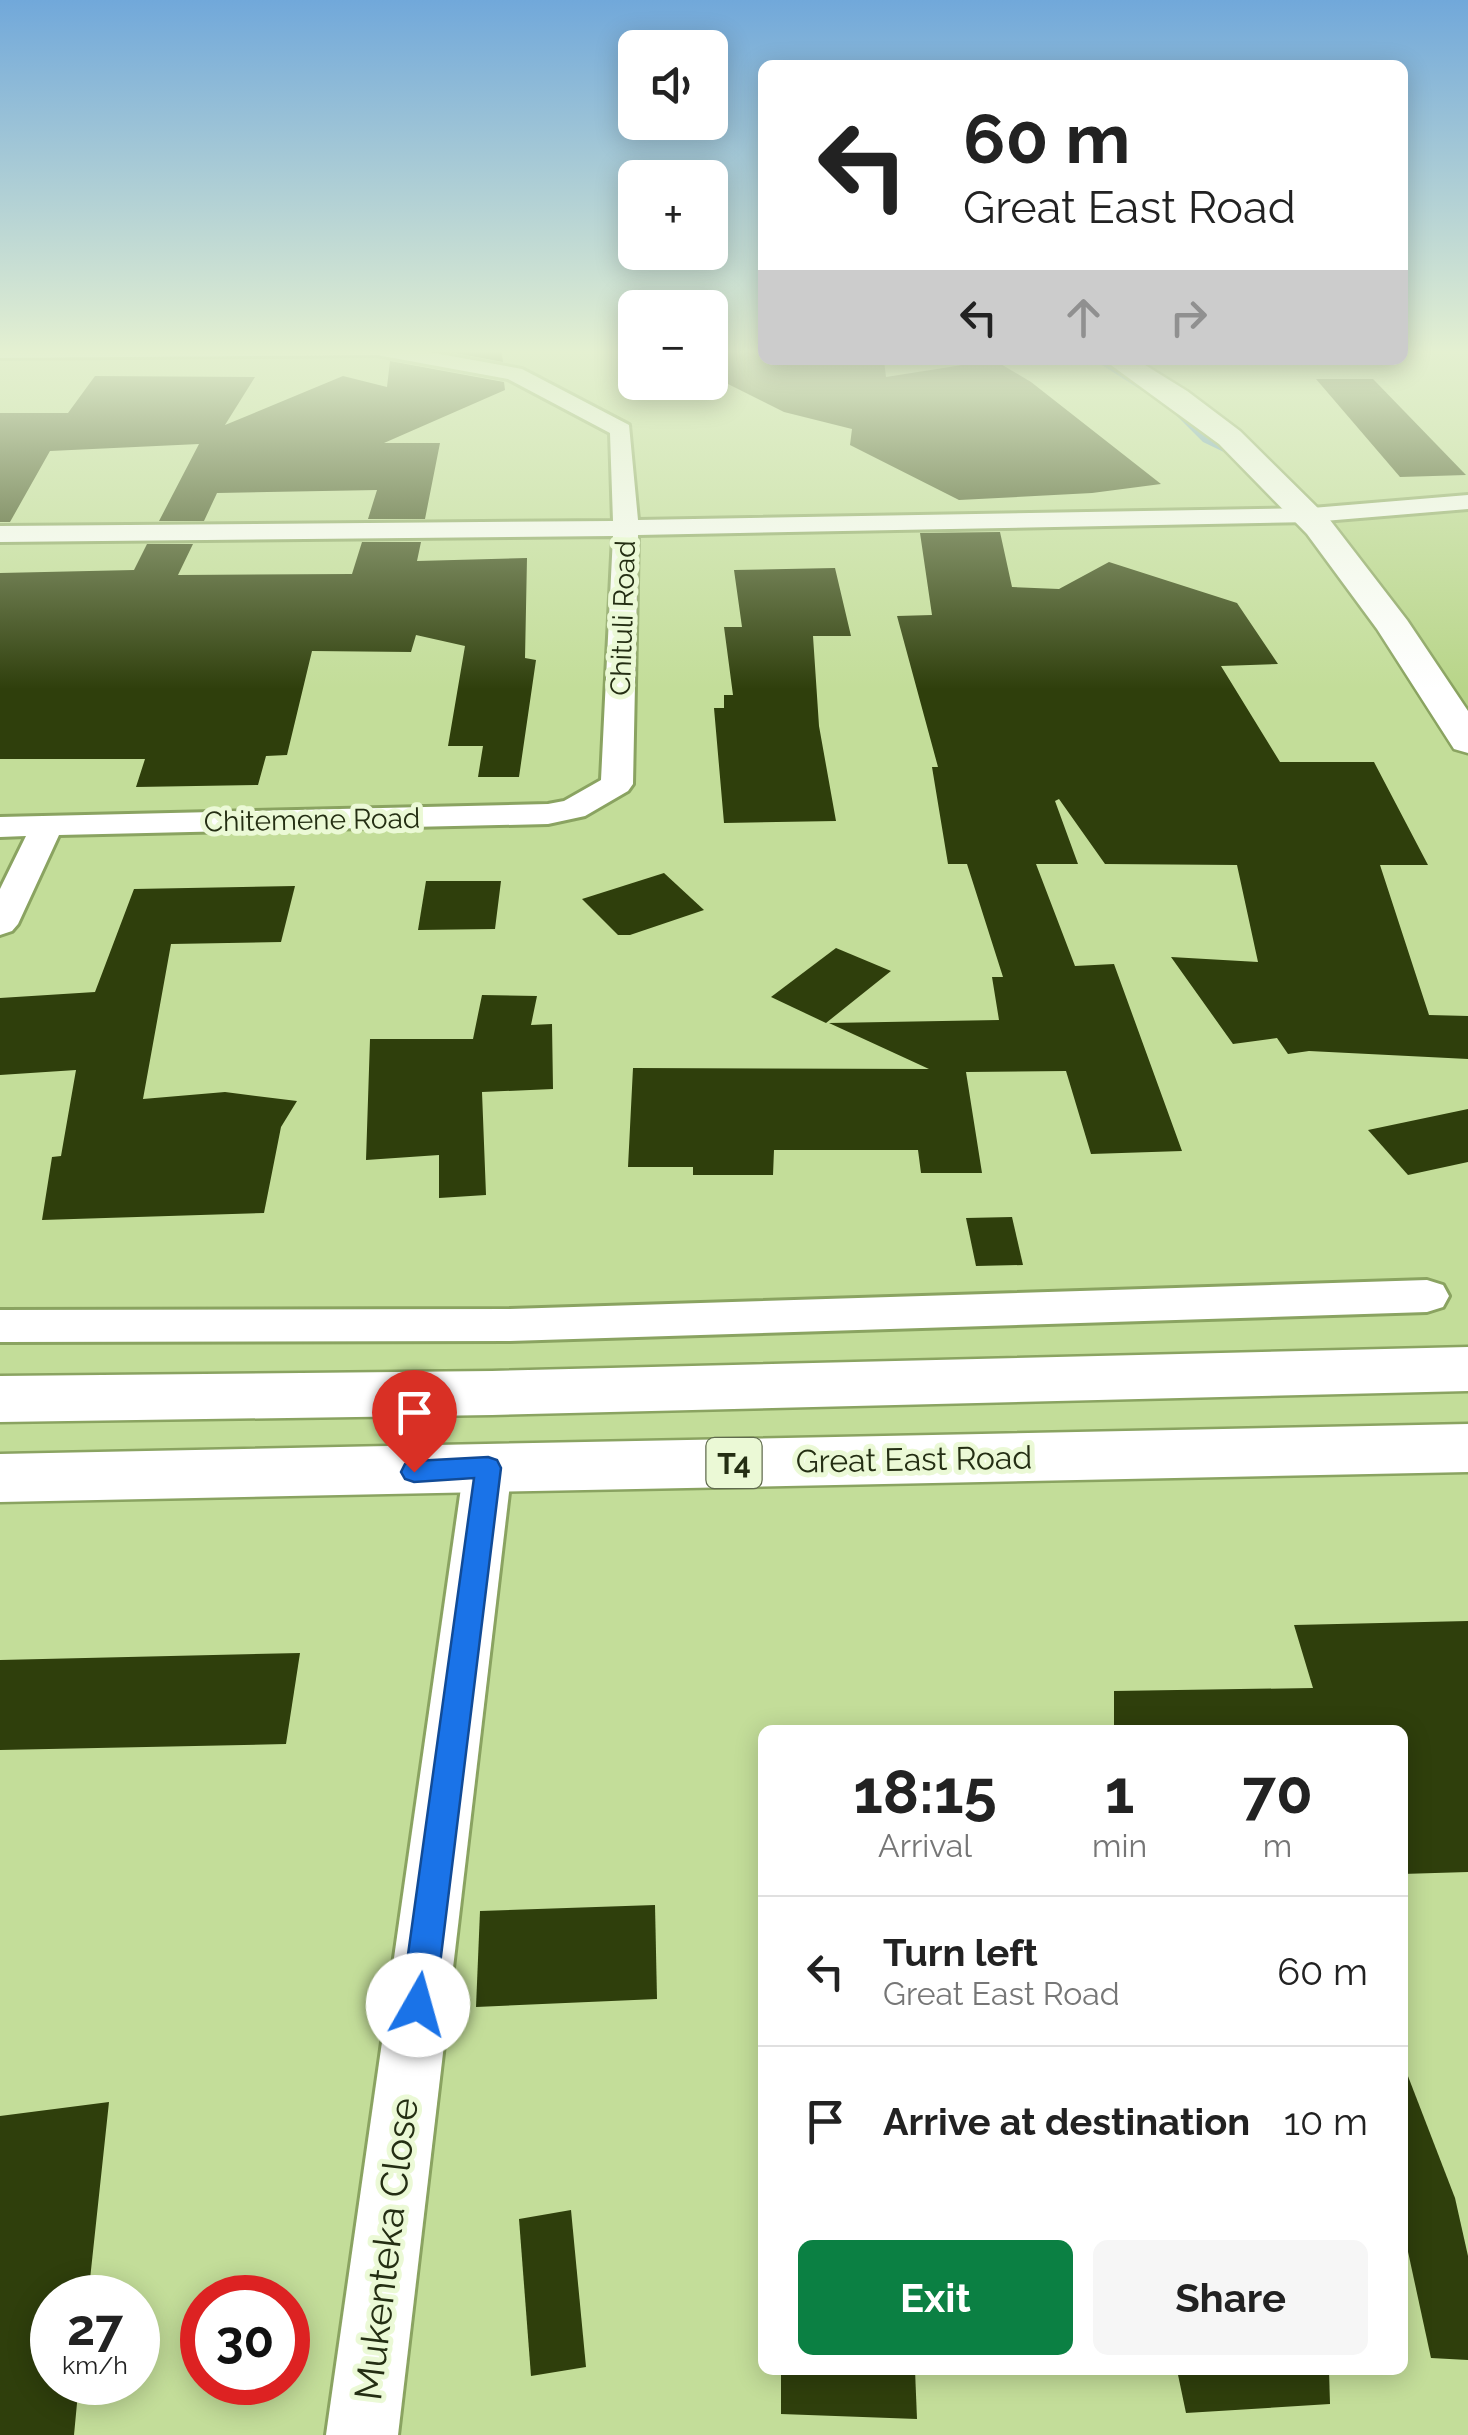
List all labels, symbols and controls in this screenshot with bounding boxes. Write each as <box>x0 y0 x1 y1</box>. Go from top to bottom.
map controls <box>618 30 728 400</box>
button: sound <box>618 30 728 140</box>
text: 60 m <box>963 97 1130 179</box>
icon: left <box>798 100 928 230</box>
button: + <box>618 160 728 270</box>
text: Great East Road <box>963 181 1296 234</box>
button: − <box>618 290 728 400</box>
icon: left <box>951 290 1006 345</box>
icon: ahead <box>1056 290 1111 345</box>
icon: right <box>1161 290 1216 345</box>
street label: Chituli Road <box>604 540 642 696</box>
street label: Chitemene Road <box>204 802 420 838</box>
pin <box>372 1370 457 1473</box>
icon: arrive <box>387 1385 442 1440</box>
road number: T4 <box>706 1438 762 1488</box>
street label: Great East Road <box>795 1438 1033 1480</box>
text: 18:15 <box>853 1757 997 1827</box>
text: 1 <box>1105 1757 1134 1827</box>
text: 70 <box>1242 1757 1313 1827</box>
text: Arrival <box>878 1827 972 1864</box>
text: min <box>1092 1827 1147 1864</box>
text: m <box>1263 1827 1292 1864</box>
text: Turn left <box>883 1930 1038 1975</box>
icon: left <box>798 1944 853 1999</box>
text: 60 m <box>1277 1949 1368 1994</box>
position arrow <box>366 1953 470 2057</box>
text: Great East Road <box>883 1975 1120 2012</box>
icon: arrive <box>798 2094 853 2149</box>
street label: Mukenteka Close <box>345 2095 427 2403</box>
text: Arrive at destination <box>883 2099 1250 2144</box>
text: 10 m <box>1284 2099 1368 2144</box>
button: Exit <box>798 2240 1073 2355</box>
button: Share <box>1093 2240 1368 2355</box>
speed limit sign: 30 <box>180 2275 310 2405</box>
text: 27 <box>67 2298 123 2357</box>
text: km/h <box>62 2350 128 2380</box>

